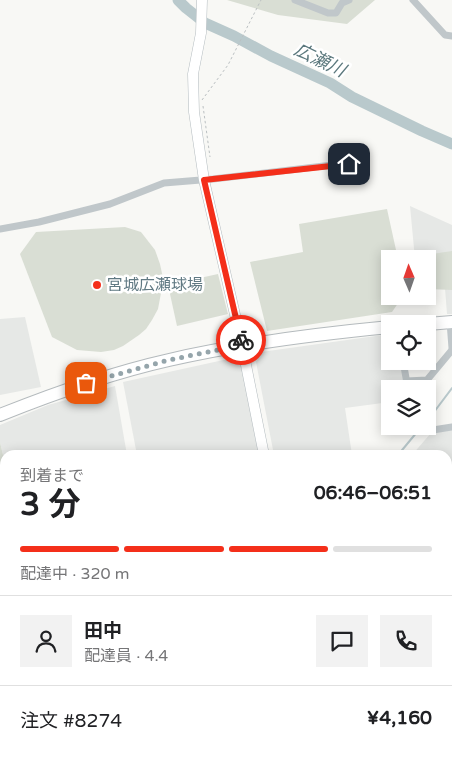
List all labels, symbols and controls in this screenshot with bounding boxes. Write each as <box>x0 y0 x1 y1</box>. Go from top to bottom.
water label: 広瀬川 <box>291 38 351 83</box>
pin <box>328 143 370 185</box>
icon: home <box>335 150 363 178</box>
north arrow <box>381 250 436 305</box>
map controls <box>381 250 436 435</box>
place label: 宮城広瀬球場 <box>107 275 203 295</box>
marker: 宮城広瀬球場 <box>91 279 103 291</box>
courier <box>216 315 266 365</box>
button: locate <box>381 315 436 370</box>
icon: bike <box>227 326 255 354</box>
pin <box>65 362 107 404</box>
icon: bag <box>72 369 100 397</box>
button: layers <box>381 380 436 435</box>
text: 到着まで <box>20 466 84 486</box>
text: 06:46–06:51 <box>314 482 432 504</box>
text: 3 分 <box>20 486 80 524</box>
text: 配達中 · 320 m <box>20 564 129 584</box>
button: person <box>20 615 72 667</box>
button: chat <box>316 615 368 667</box>
button: phone <box>380 615 432 667</box>
text: 田中 <box>84 620 122 642</box>
text: 配達員 · 4.4 <box>84 646 168 666</box>
text: ¥4,160 <box>367 707 432 729</box>
text: 注文 #8274 <box>20 710 122 732</box>

